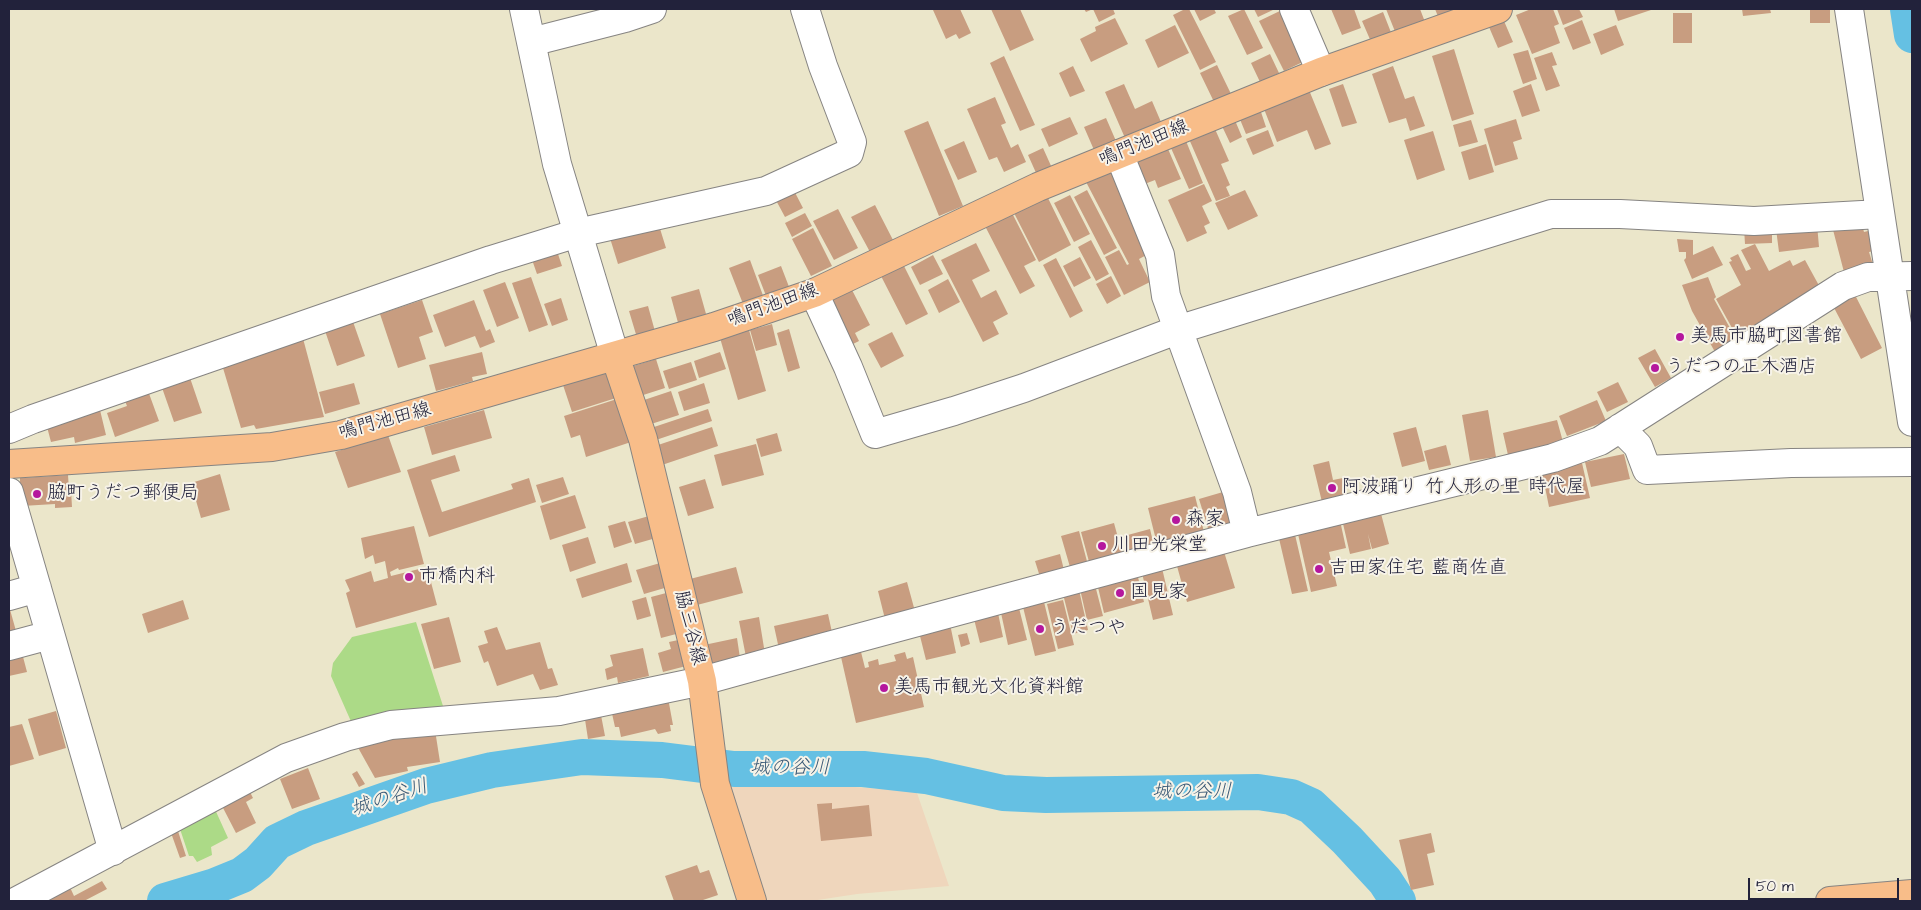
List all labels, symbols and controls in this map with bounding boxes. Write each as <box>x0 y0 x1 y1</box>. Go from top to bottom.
street label: 鳴門池田線 <box>1096 116 1192 172</box>
street label: 鳴門池田線 <box>724 279 822 333</box>
place label: 美馬市脇町図書館 <box>1690 326 1842 348</box>
marker: 美馬市脇町図書館 <box>1674 331 1686 343</box>
place label: うだつの正木酒店 <box>1665 357 1817 379</box>
marker: うだつの正木酒店 <box>1649 362 1661 374</box>
street label: 鳴門池田線 <box>336 399 434 445</box>
place label: 阿波踊り 竹人形の里 時代屋 <box>1342 477 1585 499</box>
marker: 阿波踊り 竹人形の里 時代屋 <box>1326 482 1338 494</box>
place label: 脇町うだつ郵便局 <box>47 483 199 505</box>
marker: 脇町うだつ郵便局 <box>31 488 43 500</box>
place label: 森家 <box>1186 509 1224 531</box>
marker: 森家 <box>1170 514 1182 526</box>
place label: 川田光栄堂 <box>1112 535 1207 557</box>
marker: 川田光栄堂 <box>1096 540 1108 552</box>
place label: 吉田家住宅 藍商佐直 <box>1329 558 1508 580</box>
marker: 吉田家住宅 藍商佐直 <box>1313 563 1325 575</box>
place label: 市橋内科 <box>419 566 495 588</box>
marker: 市橋内科 <box>403 571 415 583</box>
place label: 国見家 <box>1130 582 1187 604</box>
marker: 国見家 <box>1114 587 1126 599</box>
street label: 脇三谷線 <box>669 588 709 668</box>
place label: うだつや <box>1050 618 1126 640</box>
marker: うだつや <box>1034 623 1046 635</box>
place label: 美馬市観光文化資料館 <box>894 677 1084 699</box>
marker: 美馬市観光文化資料館 <box>878 682 890 694</box>
water label: 城の谷川 <box>750 757 830 781</box>
water label: 城の谷川 <box>348 775 432 823</box>
water label: 城の谷川 <box>1152 781 1232 805</box>
scale bar <box>1751 868 1902 900</box>
text: 50 m <box>1756 876 1794 897</box>

